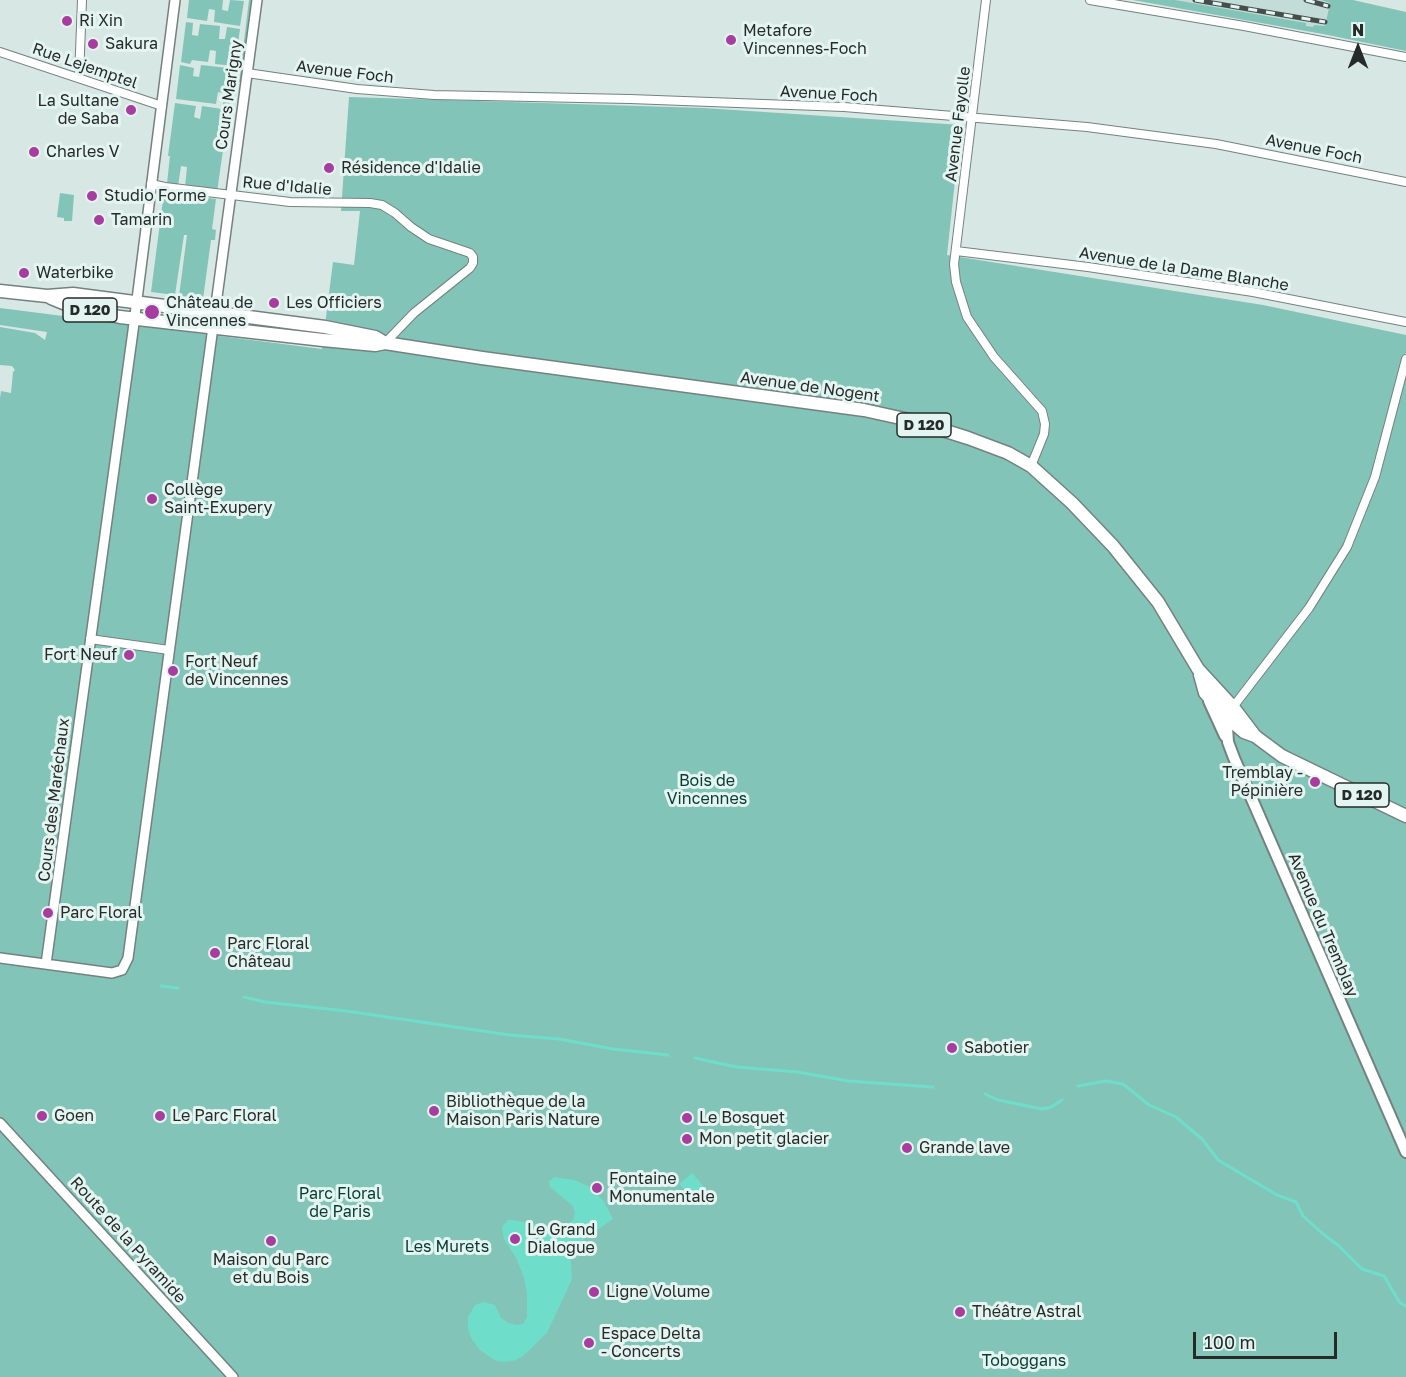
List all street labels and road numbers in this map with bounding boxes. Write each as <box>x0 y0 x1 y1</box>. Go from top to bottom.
street label: Rue Lejemptel <box>30 39 140 93</box>
street label: Cours Marigny <box>212 39 246 151</box>
street label: Avenue Foch <box>295 56 395 88</box>
street label: Avenue Fayolle <box>941 65 975 183</box>
street label: Avenue Foch <box>780 82 878 106</box>
street label: Avenue Foch <box>1264 130 1364 168</box>
street label: Rue d'Idalie <box>242 173 332 199</box>
street label: Avenue de la Dame Blanche <box>1078 243 1290 295</box>
road number: D 120 <box>63 298 117 322</box>
street label: Avenue de Nogent <box>739 368 881 406</box>
road number: D 120 <box>897 413 951 437</box>
street label: Cours des Maréchaux <box>34 717 74 883</box>
road number: D 120 <box>1335 783 1389 807</box>
street label: Avenue du Tremblay <box>1284 850 1362 1000</box>
street label: Route de la Pyramide <box>66 1173 190 1307</box>

